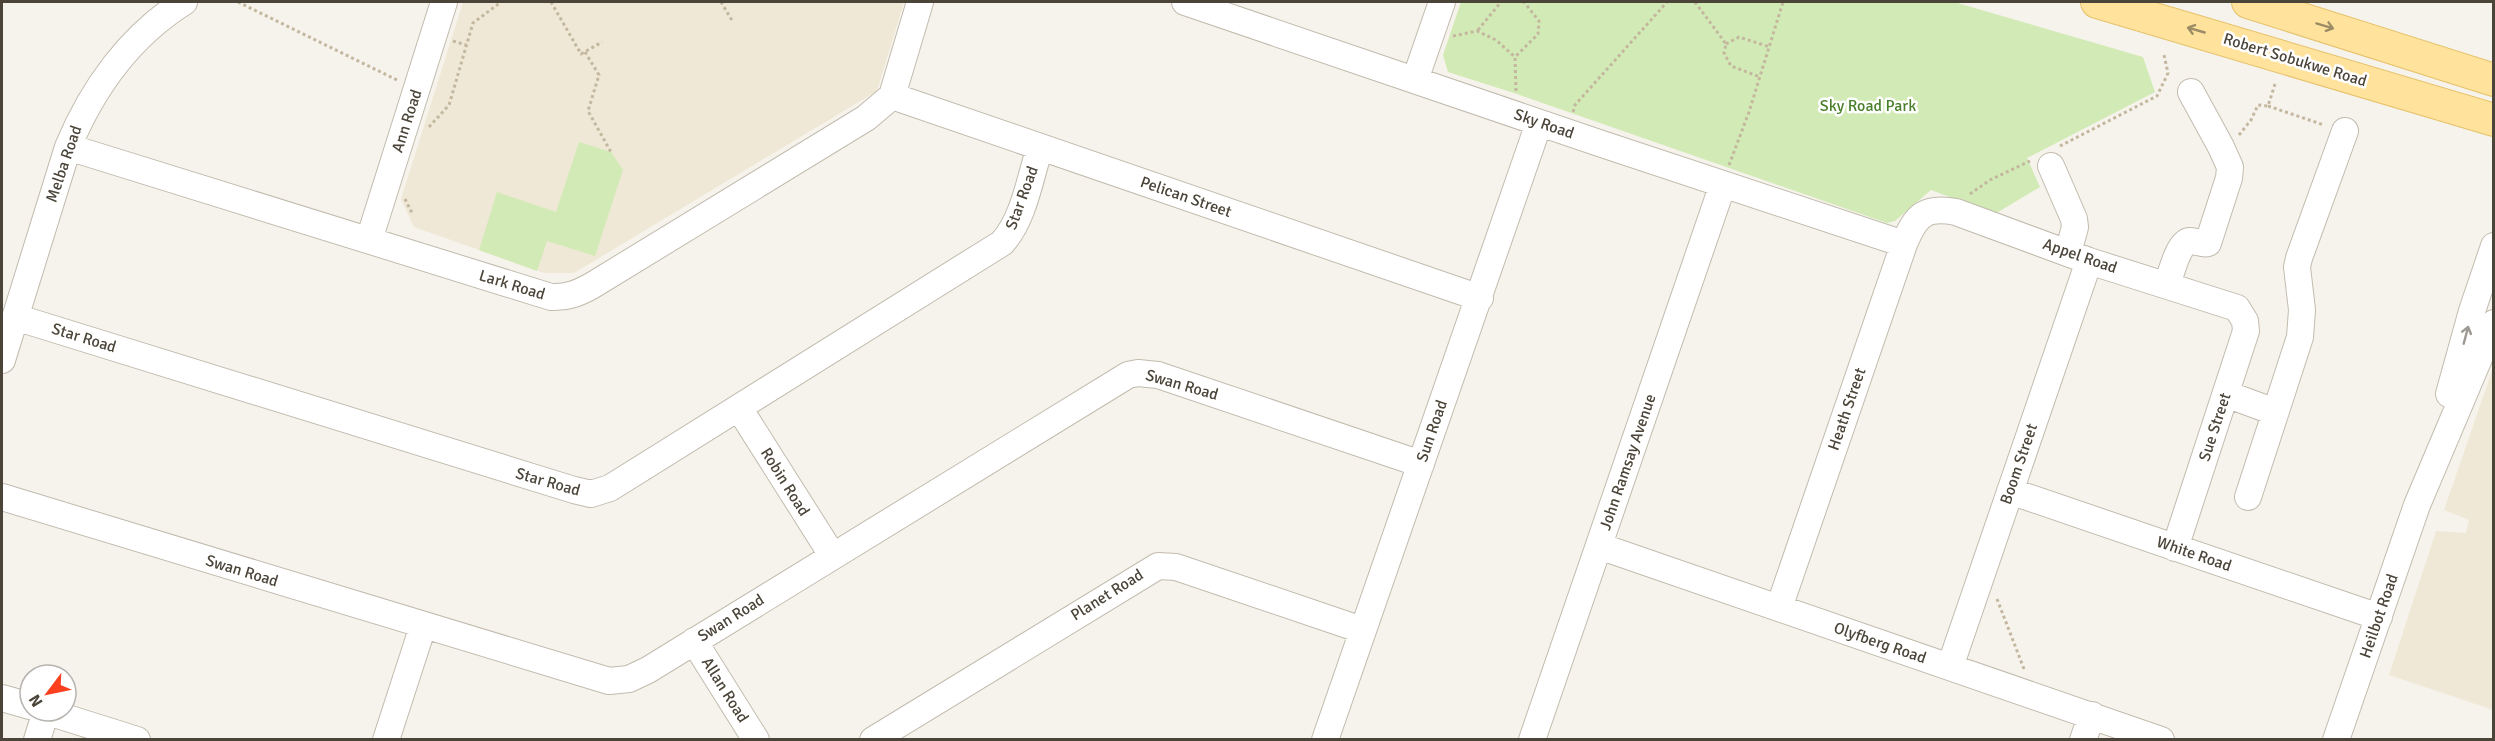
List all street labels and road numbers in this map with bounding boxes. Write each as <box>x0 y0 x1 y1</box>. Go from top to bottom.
street label: Robert Sobukwe Road <box>2221 29 2369 91</box>
street label: Ann Road <box>387 87 427 155</box>
street label: Sky Road <box>1511 104 1577 144</box>
street label: Melba Road <box>42 123 86 205</box>
street label: Star Road <box>1001 163 1043 233</box>
street label: Pelican Street <box>1138 172 1235 222</box>
street label: Appel Road <box>2040 234 2120 278</box>
street label: Lark Road <box>477 265 547 305</box>
street label: Star Road <box>49 319 119 357</box>
street label: Swan Road <box>1143 365 1221 405</box>
street label: Heath Street <box>1824 365 1871 453</box>
street label: Sue Street <box>2195 390 2236 464</box>
street label: John Ramsay Avenue <box>1595 391 1661 533</box>
street label: Sun Road <box>1412 397 1452 465</box>
street label: Boom Street <box>1996 421 2042 507</box>
street label: Robin Road <box>756 444 814 520</box>
street label: Star Road <box>513 463 583 501</box>
street label: White Road <box>2154 532 2234 576</box>
street label: Swan Road <box>203 551 281 591</box>
street label: Planet Road <box>1067 565 1147 625</box>
street label: Heilbot Road <box>2355 571 2403 661</box>
street label: Swan Road <box>694 590 768 646</box>
street label: Olyfberg Road <box>1831 618 1929 668</box>
street label: Allan Road <box>697 654 753 726</box>

